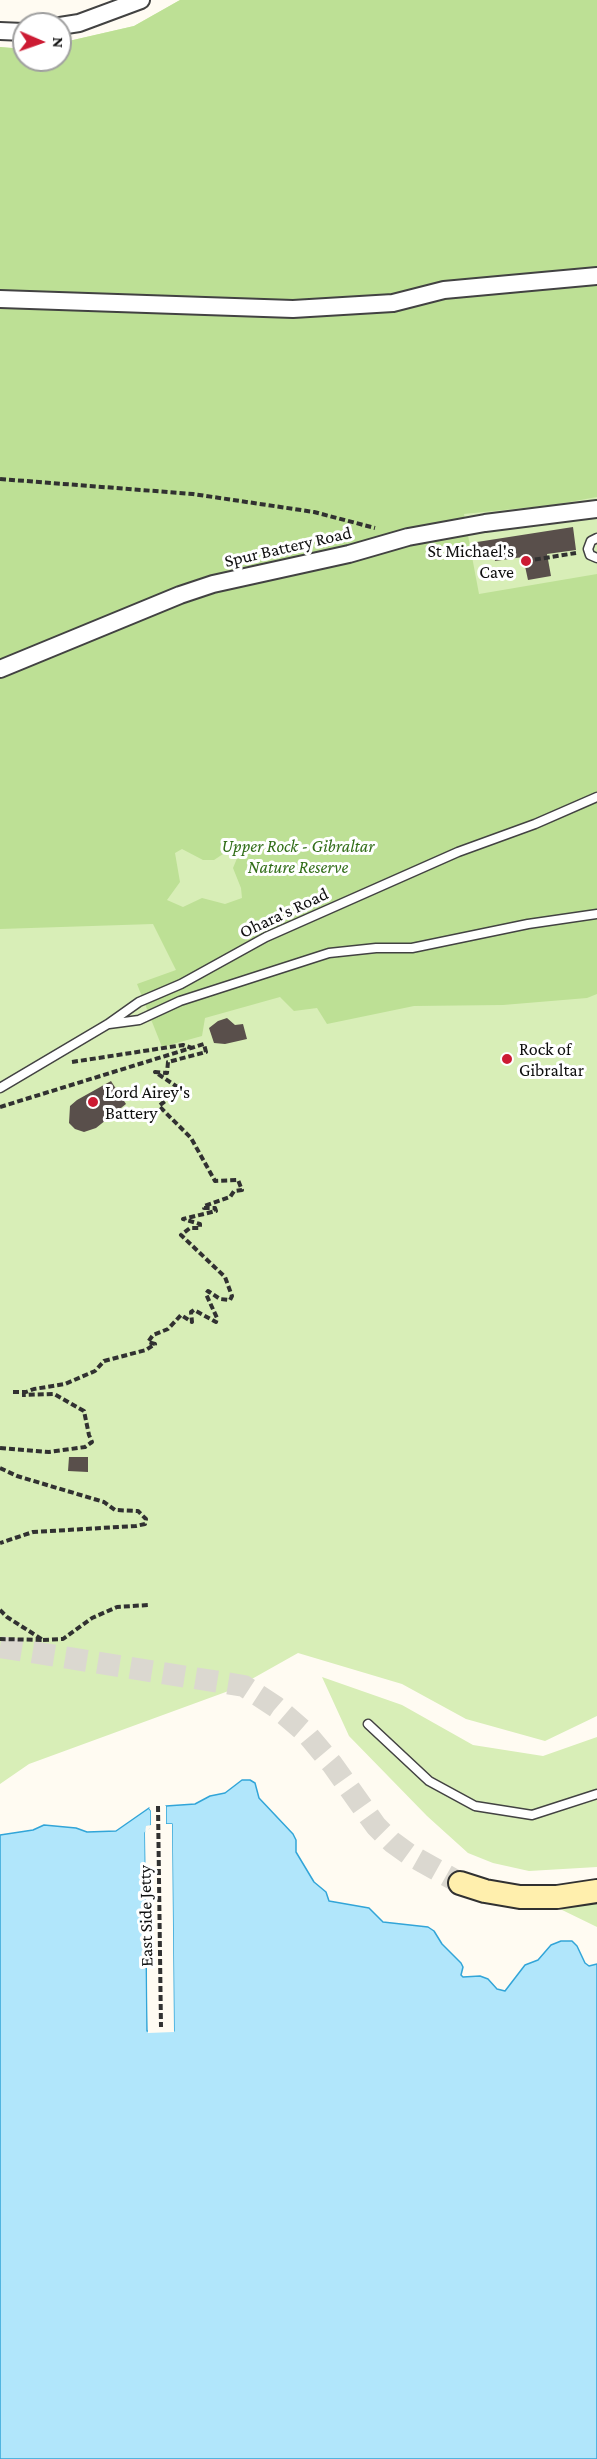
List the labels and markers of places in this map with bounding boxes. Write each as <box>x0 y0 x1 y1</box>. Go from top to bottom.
place label: St Michael's Cave <box>427 540 514 582</box>
marker: St Michael's Cave <box>519 554 533 568</box>
place label: Rock of Gibraltar <box>519 1038 584 1080</box>
marker: Rock of Gibraltar <box>500 1052 514 1066</box>
place label: Lord Airey's Battery <box>105 1081 190 1124</box>
marker: Lord Airey's Battery <box>86 1095 100 1109</box>

